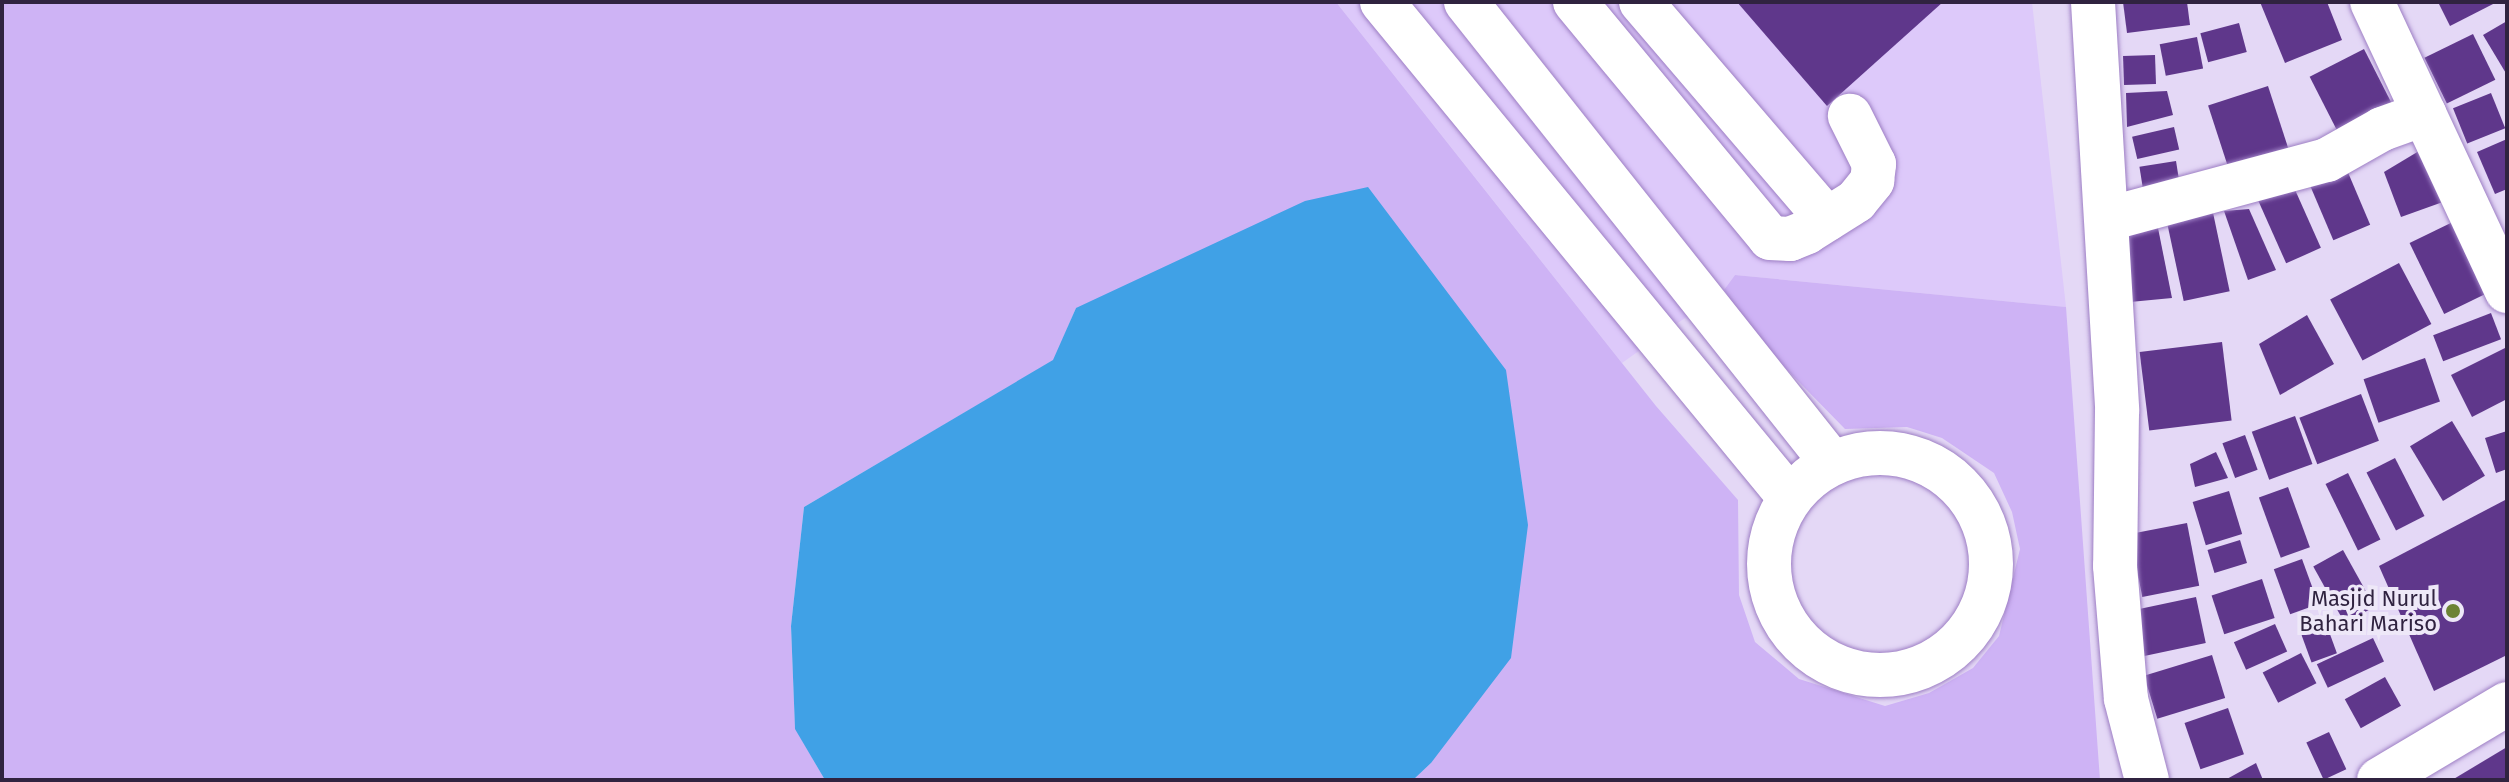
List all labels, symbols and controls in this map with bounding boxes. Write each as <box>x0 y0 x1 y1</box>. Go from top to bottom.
place label: Masjid Nurul Bahari Mariso <box>2299 585 2437 636</box>
marker: Masjid Nurul Bahari Mariso <box>2444 602 2462 620</box>

